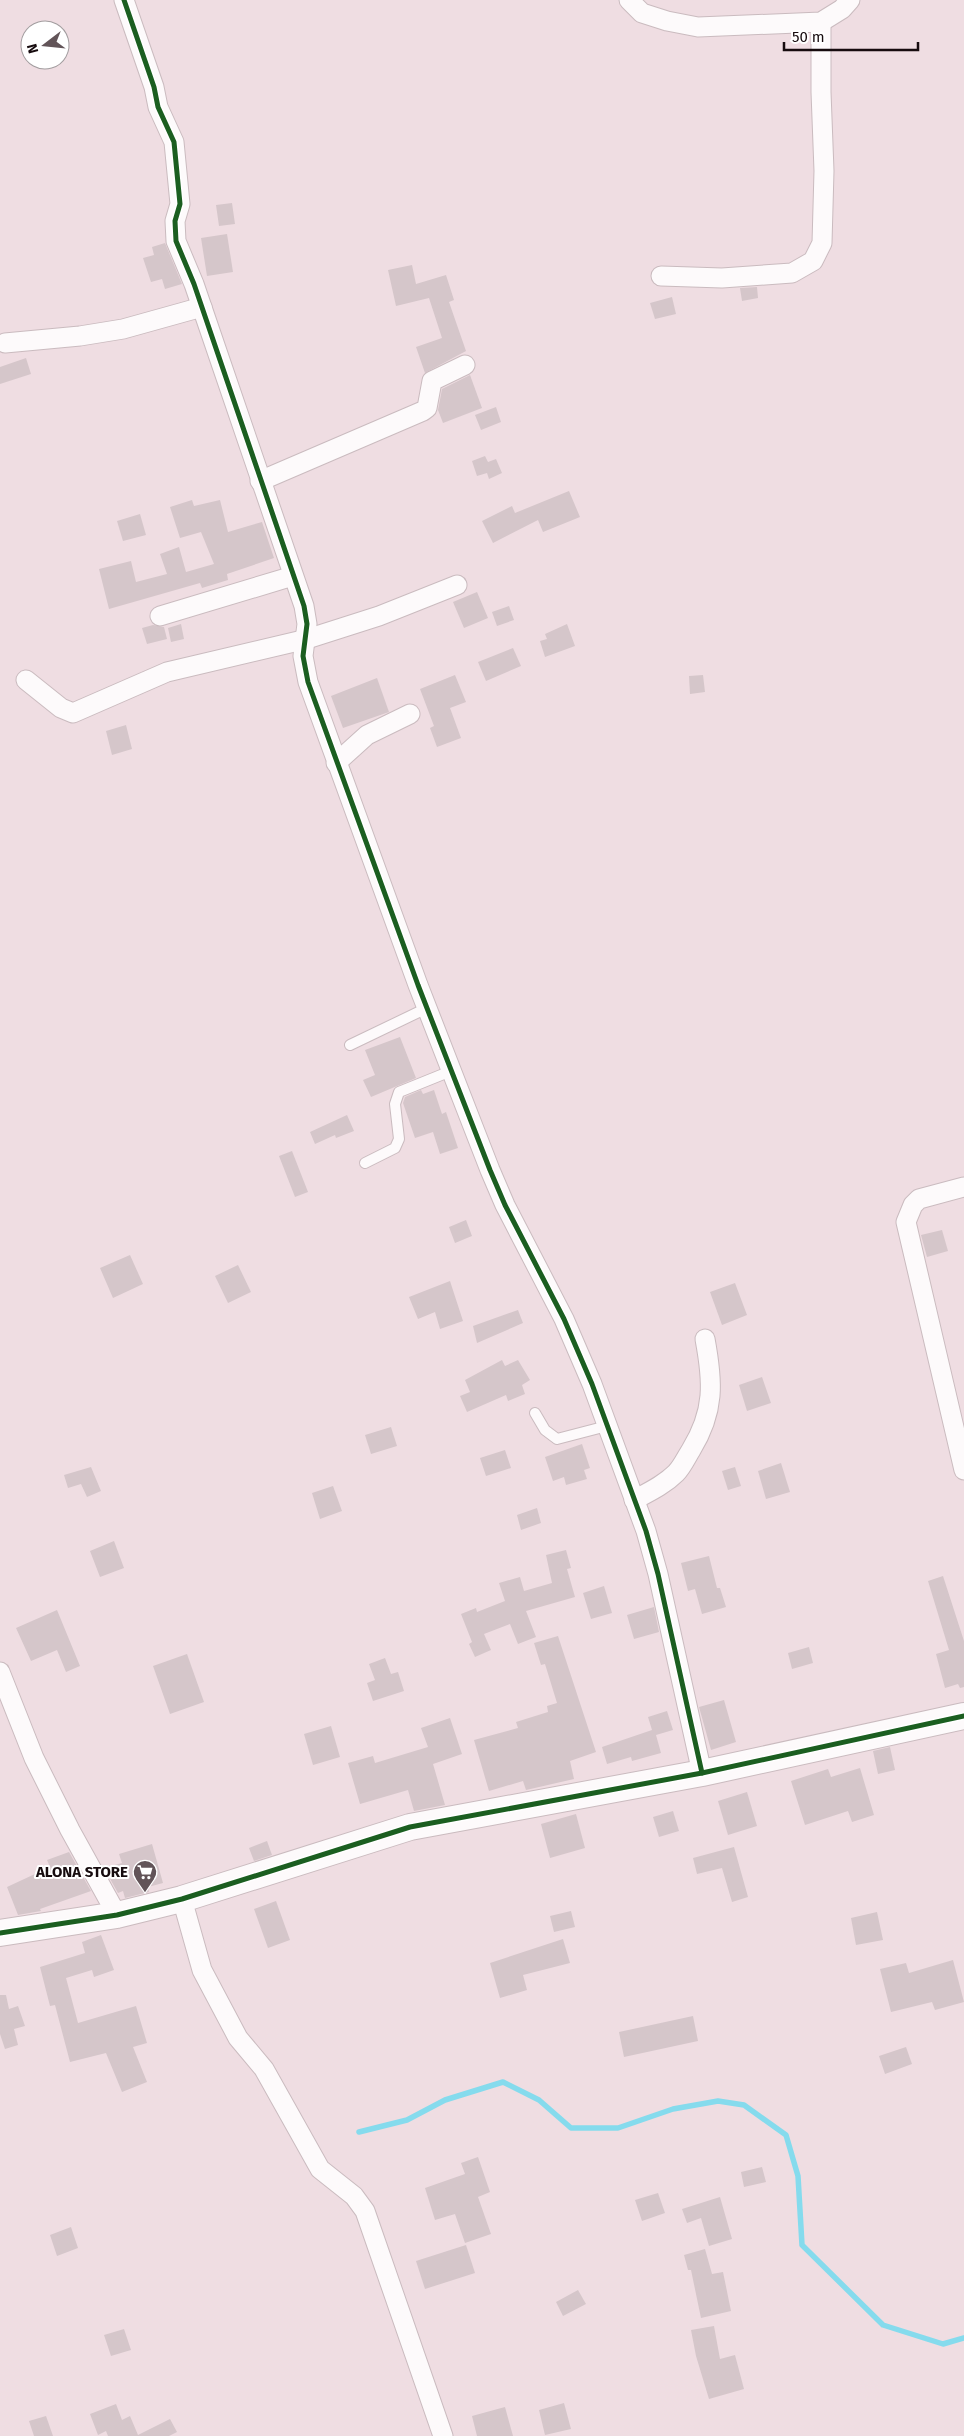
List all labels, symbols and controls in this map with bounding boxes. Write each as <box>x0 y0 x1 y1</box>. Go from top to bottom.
north arrow <box>20 20 70 70</box>
scale bar <box>784 20 918 52</box>
text: 50 m <box>792 28 825 46</box>
text: N <box>24 42 42 55</box>
supermarket icon: ALONA STORE <box>132 1859 158 1893</box>
place label: ALONA STORE <box>35 1863 128 1881</box>

